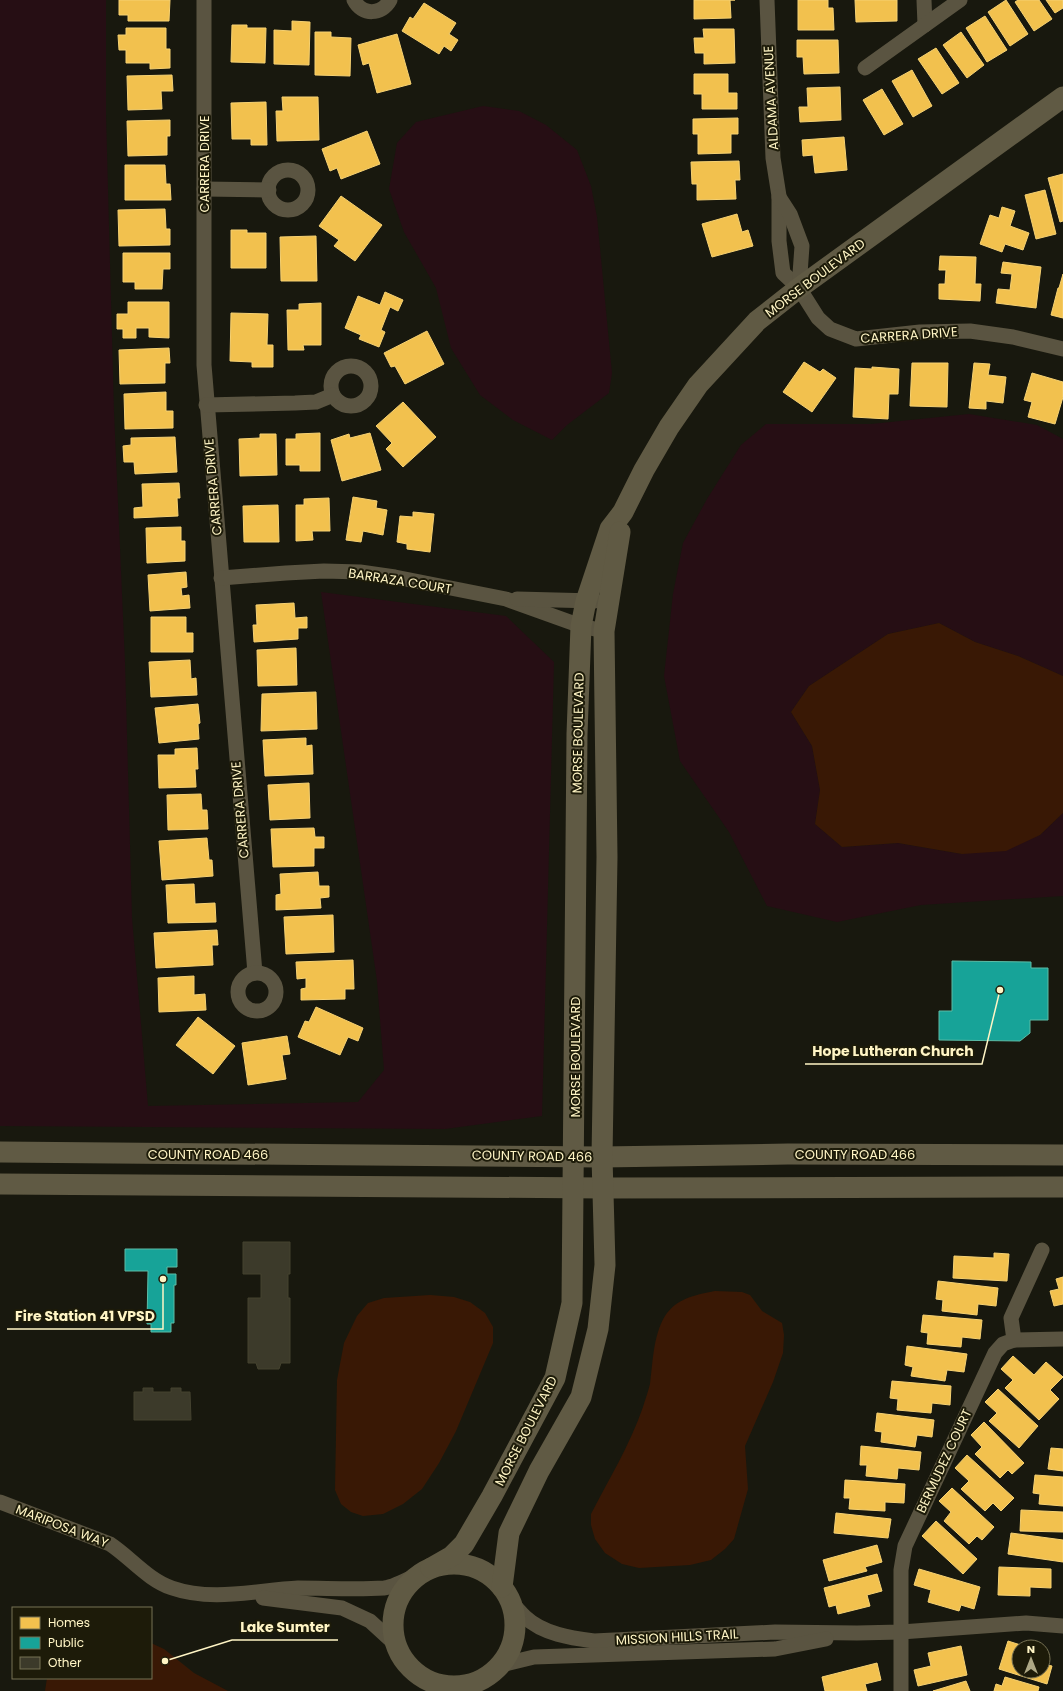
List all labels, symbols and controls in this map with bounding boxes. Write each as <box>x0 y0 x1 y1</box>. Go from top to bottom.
street label: ALDAMA AVENUE <box>759 45 783 151</box>
street label: CARRERA DRIVE <box>195 115 214 213</box>
street label: MORSE BOULEVARD <box>761 234 869 322</box>
street label: CARRERA DRIVE <box>860 322 958 348</box>
street label: CARRERA DRIVE <box>199 438 227 536</box>
street label: BARRAZA COURT <box>347 563 453 599</box>
street label: MORSE BOULEVARD <box>567 672 589 794</box>
street label: CARRERA DRIVE <box>226 761 254 859</box>
street label: MORSE BOULEVARD <box>566 997 585 1117</box>
callout: Hope Lutheran Church <box>805 1038 982 1064</box>
text: Hope Lutheran Church <box>812 1041 974 1061</box>
street label: COUNTY ROAD 466 <box>148 1145 268 1164</box>
street label: COUNTY ROAD 466 <box>472 1145 592 1167</box>
street label: COUNTY ROAD 466 <box>795 1145 915 1164</box>
callout: Fire Station 41 VPSD <box>7 1303 163 1329</box>
text: Fire Station 41 VPSD <box>15 1306 155 1326</box>
street label: MORSE BOULEVARD <box>490 1373 562 1489</box>
street label: BERMUDEZ COURT <box>912 1406 976 1516</box>
street label: MARIPOSA WAY <box>13 1500 111 1553</box>
legend <box>12 1607 152 1679</box>
text: Homes <box>48 1614 90 1631</box>
callout: Lake Sumter <box>232 1614 338 1640</box>
text: Lake Sumter <box>240 1617 330 1637</box>
street label: MISSION HILLS TRAIL <box>615 1624 739 1650</box>
text: Public <box>48 1634 84 1651</box>
north arrow <box>1011 1639 1051 1679</box>
text: N <box>1027 1641 1035 1657</box>
text: Other <box>48 1654 82 1671</box>

